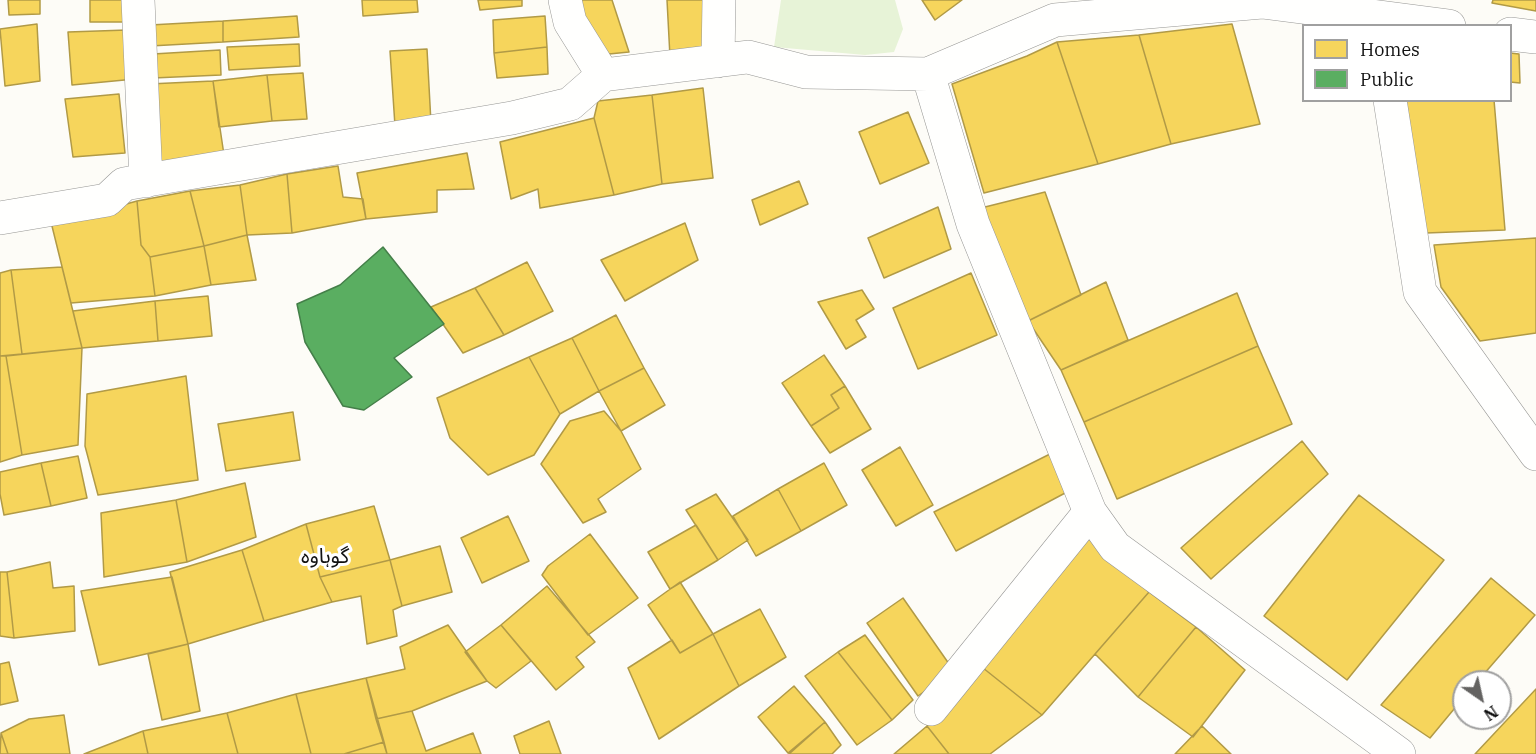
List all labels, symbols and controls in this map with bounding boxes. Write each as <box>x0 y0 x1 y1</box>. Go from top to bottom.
legend <box>1302 24 1512 102</box>
text: Homes <box>1360 38 1420 61</box>
text: Public <box>1360 68 1414 91</box>
district label: گوہاوہ <box>301 544 349 570</box>
north arrow <box>1452 670 1512 730</box>
text: N <box>1480 701 1502 725</box>

